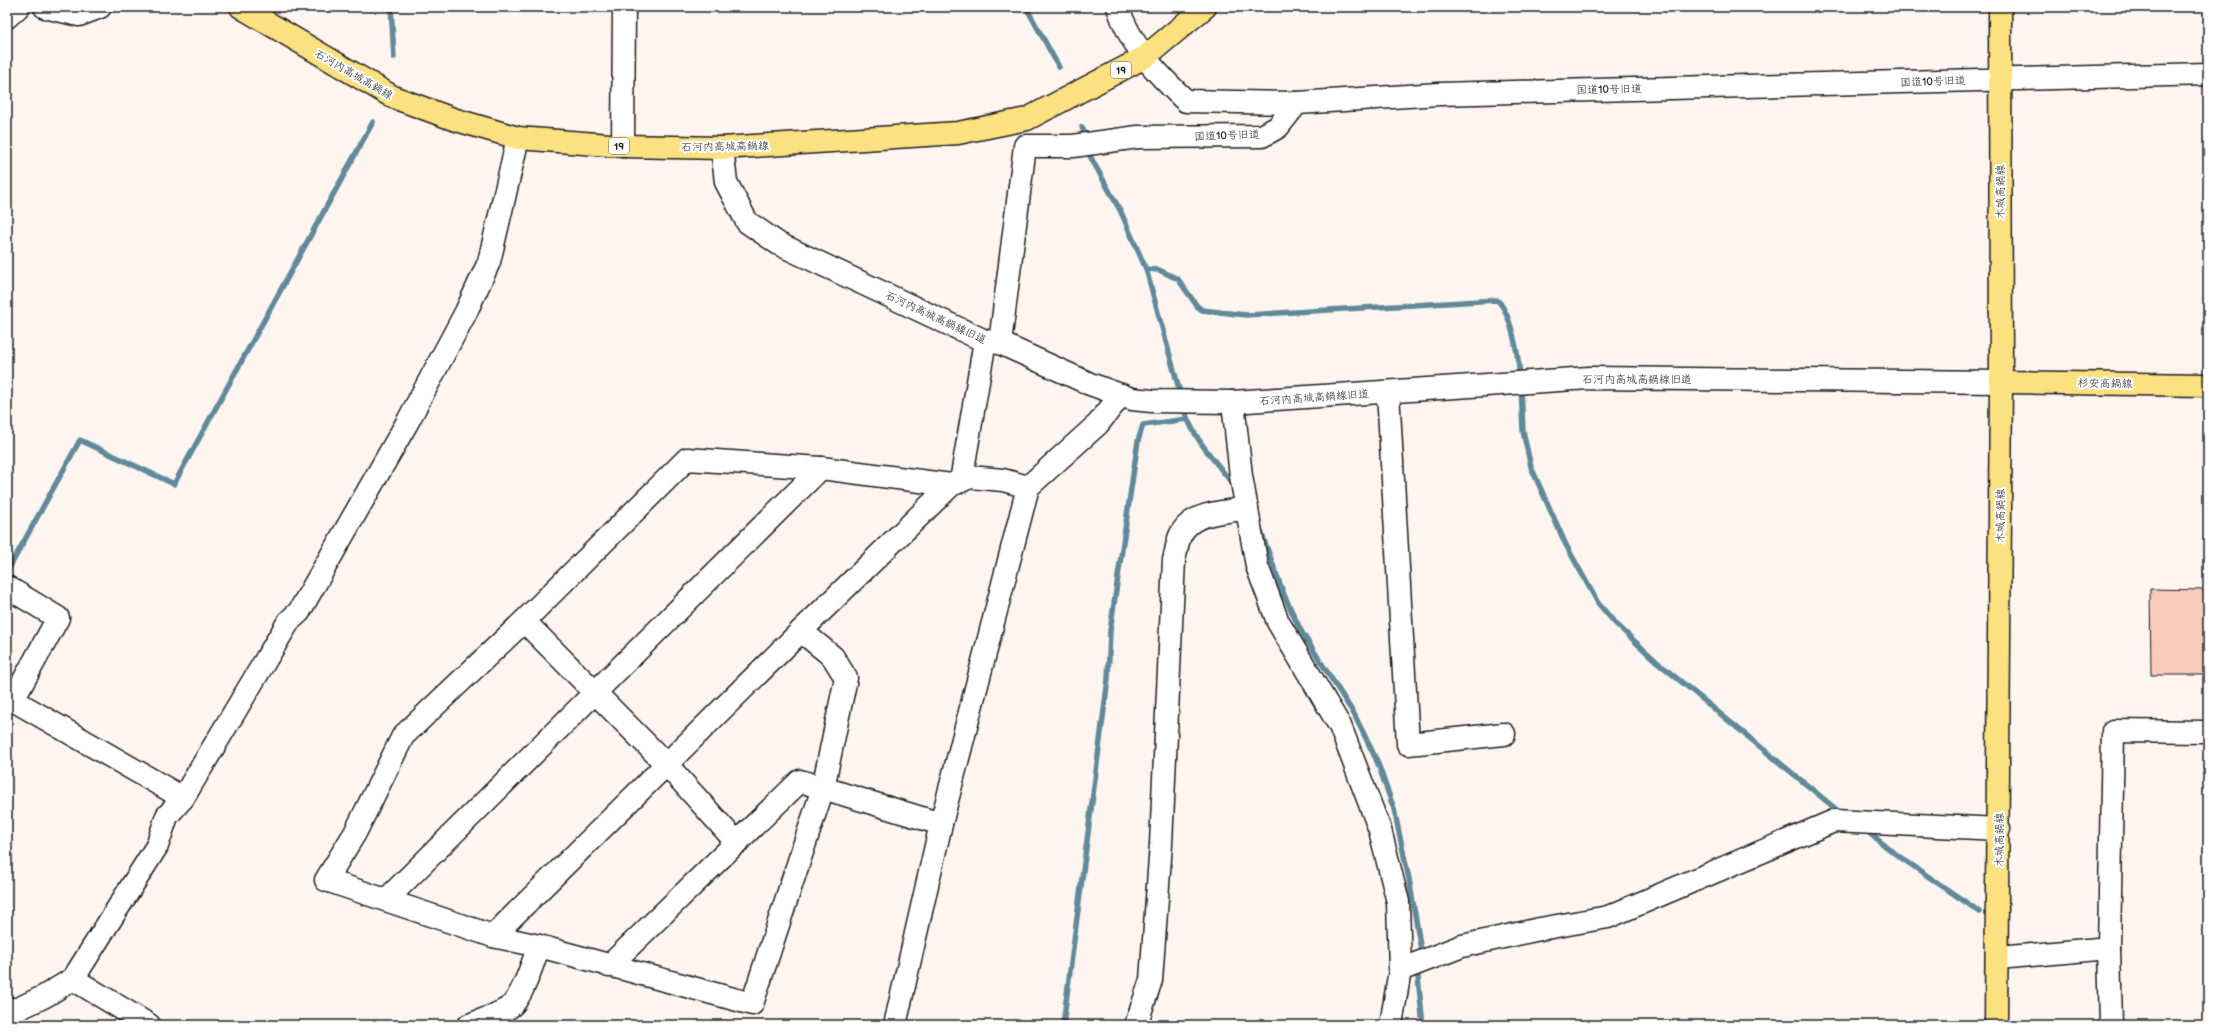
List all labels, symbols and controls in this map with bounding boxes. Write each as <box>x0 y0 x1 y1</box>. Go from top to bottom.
street label: 石河内高城高鍋線 <box>312 47 395 102</box>
road number: 19 <box>1111 62 1131 78</box>
street label: 国道10号旧道 <box>1900 74 1966 89</box>
street label: 国道10号旧道 <box>1576 82 1642 97</box>
street label: 国道10号旧道 <box>1194 128 1260 143</box>
road number: 19 <box>609 138 629 154</box>
street label: 石河内高城高鍋線 <box>681 139 769 154</box>
street label: 木城高鍋線 <box>1994 165 2007 220</box>
street label: 石河内高城高鍋線旧道 <box>883 288 988 347</box>
street label: 石河内高城高鍋線旧道 <box>1582 373 1692 386</box>
street label: 杉安高鍋線 <box>2077 377 2133 390</box>
street label: 石河内高城高鍋線旧道 <box>1259 387 1369 408</box>
street label: 木城高鍋線 <box>1994 489 2007 544</box>
street label: 木城高鍋線 <box>1993 813 2006 868</box>

